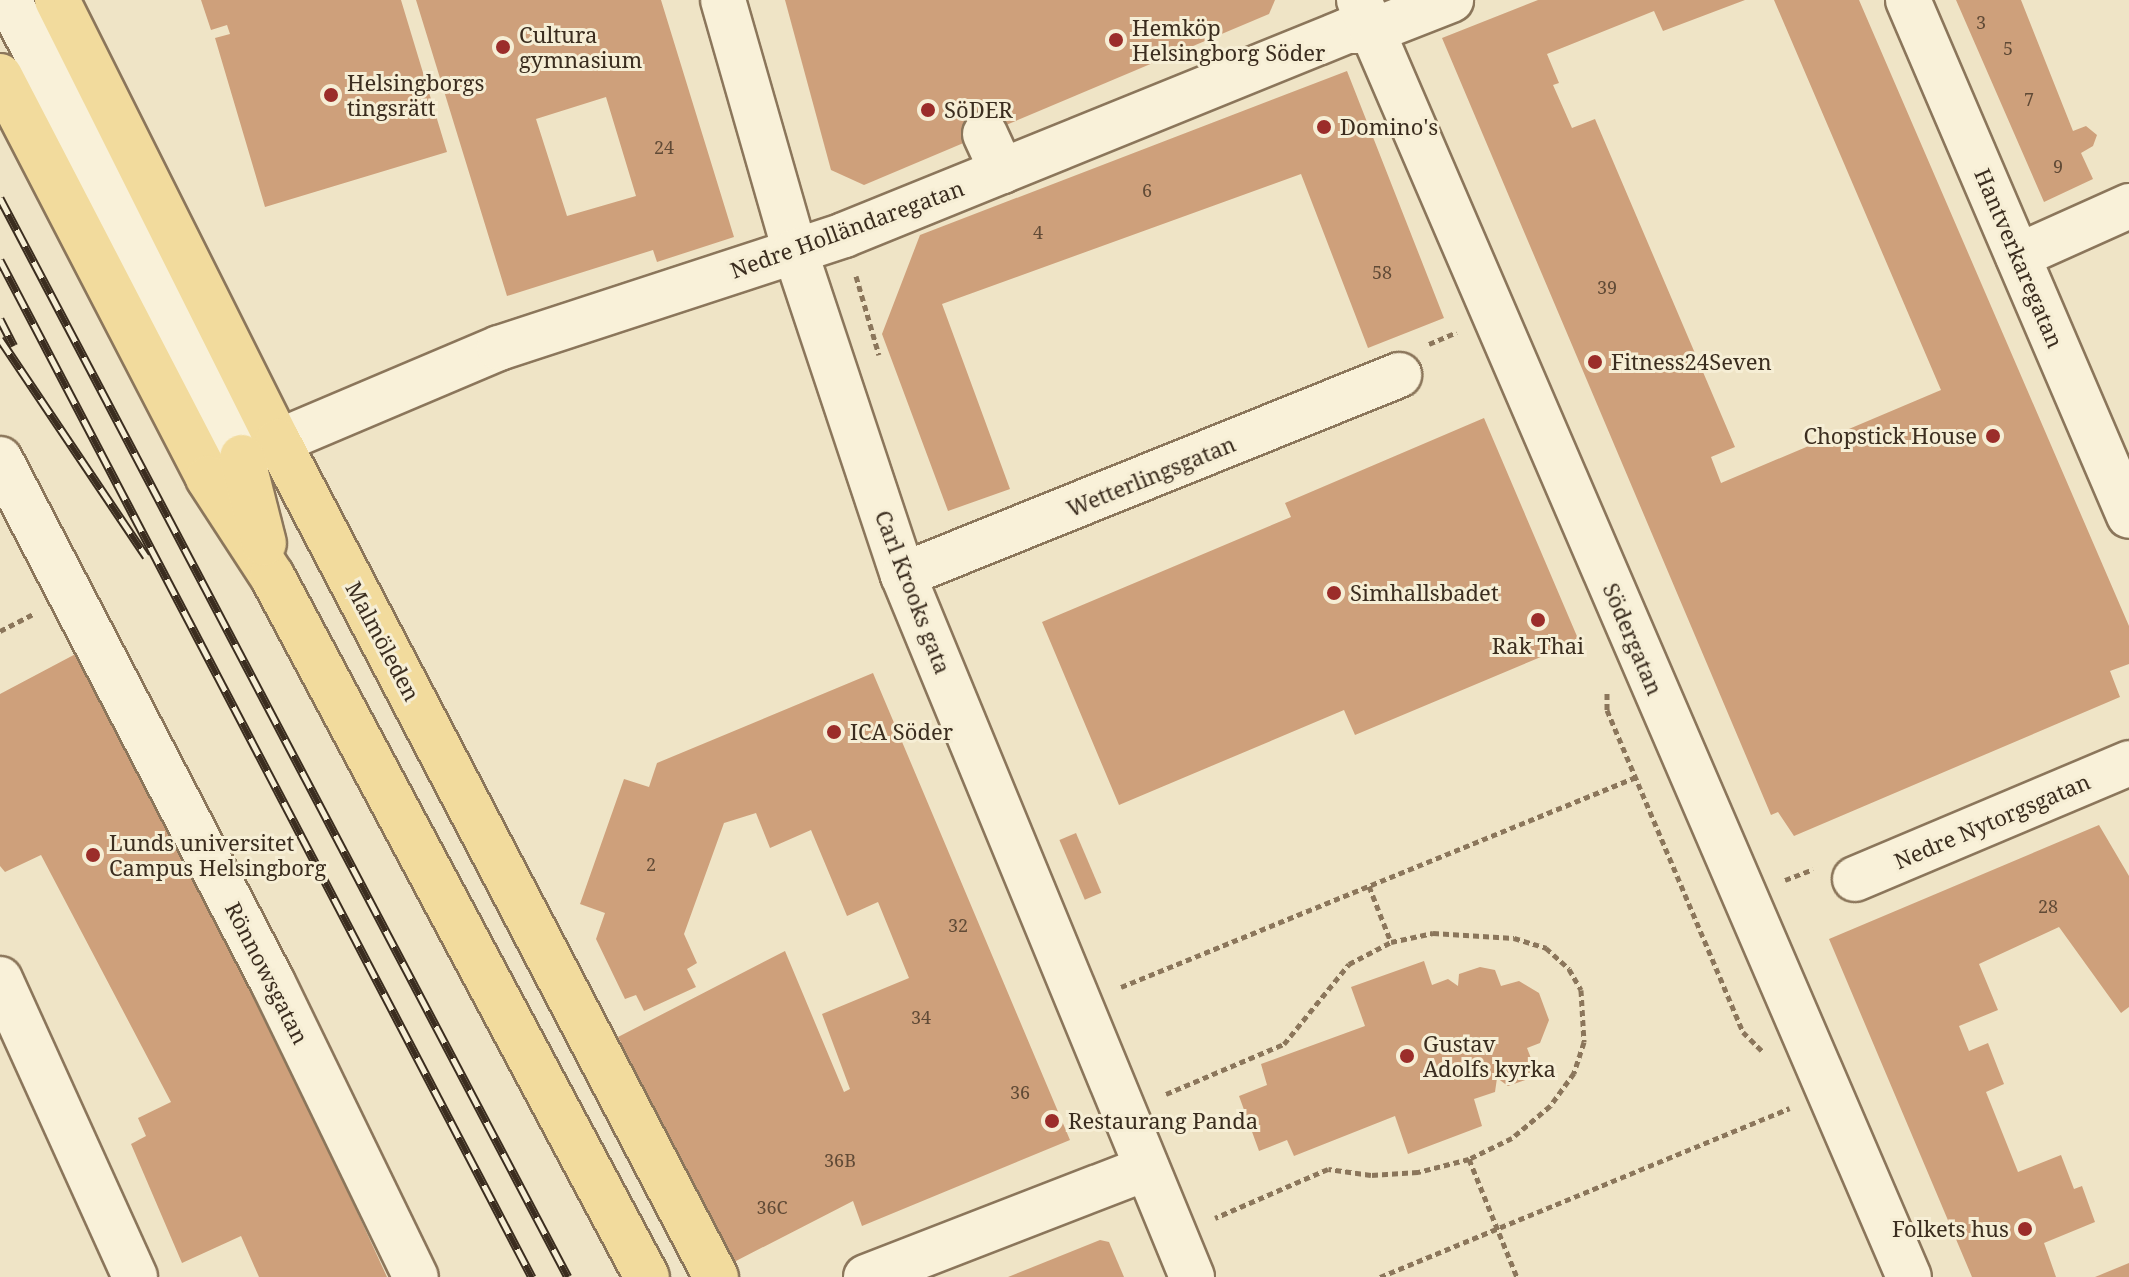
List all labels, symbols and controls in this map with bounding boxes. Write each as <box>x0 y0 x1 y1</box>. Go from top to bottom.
house number: 3 <box>1976 11 1986 33</box>
place label: Hemköp Helsingborg Söder <box>1132 14 1325 66</box>
place label: Cultura gymnasium <box>519 21 642 72</box>
marker: Hemköp Helsingborg Söder <box>1107 31 1125 49</box>
house number: 5 <box>2003 37 2013 59</box>
marker: Cultura gymnasium <box>494 38 512 56</box>
place label: Helsingborgs tingsrätt <box>347 69 484 120</box>
marker: Helsingborgs tingsrätt <box>322 86 340 104</box>
house number: 7 <box>2024 88 2034 110</box>
place label: SöDER <box>944 97 1013 123</box>
marker: SöDER <box>919 101 937 119</box>
place label: Domino's <box>1340 114 1438 140</box>
marker: Domino's <box>1315 118 1333 136</box>
house number: 24 <box>654 136 674 158</box>
house number: 9 <box>2053 155 2063 177</box>
street label: Hantverkaregatan <box>1969 164 2069 352</box>
street label: Nedre Holländaregatan <box>727 174 967 284</box>
house number: 6 <box>1142 179 1152 201</box>
house number: 4 <box>1033 221 1043 243</box>
house number: 58 <box>1372 261 1392 283</box>
house number: 39 <box>1597 276 1617 298</box>
place label: Fitness24Seven <box>1611 349 1772 375</box>
marker: Fitness24Seven <box>1586 353 1604 371</box>
place label: Chopstick House <box>1803 423 1977 449</box>
marker: Chopstick House <box>1984 427 2002 445</box>
street label: Wetterlingsgatan <box>1063 430 1239 522</box>
street label: Carl Krooks gata <box>870 507 956 677</box>
street label: Malmöleden <box>341 577 425 705</box>
street label: Södergatan <box>1598 579 1668 699</box>
place label: Simhallsbadet <box>1350 580 1499 606</box>
marker: Simhallsbadet <box>1325 584 1343 602</box>
marker: Rak Thai <box>1529 611 1547 629</box>
place label: Rak Thai <box>1492 633 1584 659</box>
place label: ICA Söder <box>850 719 953 745</box>
marker: ICA Söder <box>825 723 843 741</box>
street label: Nedre Nytorgsgatan <box>1890 768 2094 874</box>
place label: Lunds universitet Campus Helsingborg <box>109 829 326 880</box>
marker: Lunds universitet Campus Helsingborg <box>84 846 102 864</box>
house number: 2 <box>646 853 656 875</box>
house number: 28 <box>2038 895 2058 917</box>
street label: Rönnowsgatan <box>220 898 314 1048</box>
house number: 32 <box>948 914 968 936</box>
house number: 34 <box>911 1006 931 1028</box>
place label: Gustav Adolfs kyrka <box>1423 1030 1556 1082</box>
marker: Gustav Adolfs kyrka <box>1398 1047 1416 1065</box>
house number: 36 <box>1010 1081 1030 1103</box>
place label: Restaurang Panda <box>1068 1108 1258 1134</box>
marker: Restaurang Panda <box>1043 1112 1061 1130</box>
house number: 36B <box>824 1149 856 1171</box>
house number: 36C <box>756 1196 788 1218</box>
place label: Folkets hus <box>1892 1216 2009 1242</box>
marker: Folkets hus <box>2016 1220 2034 1238</box>

